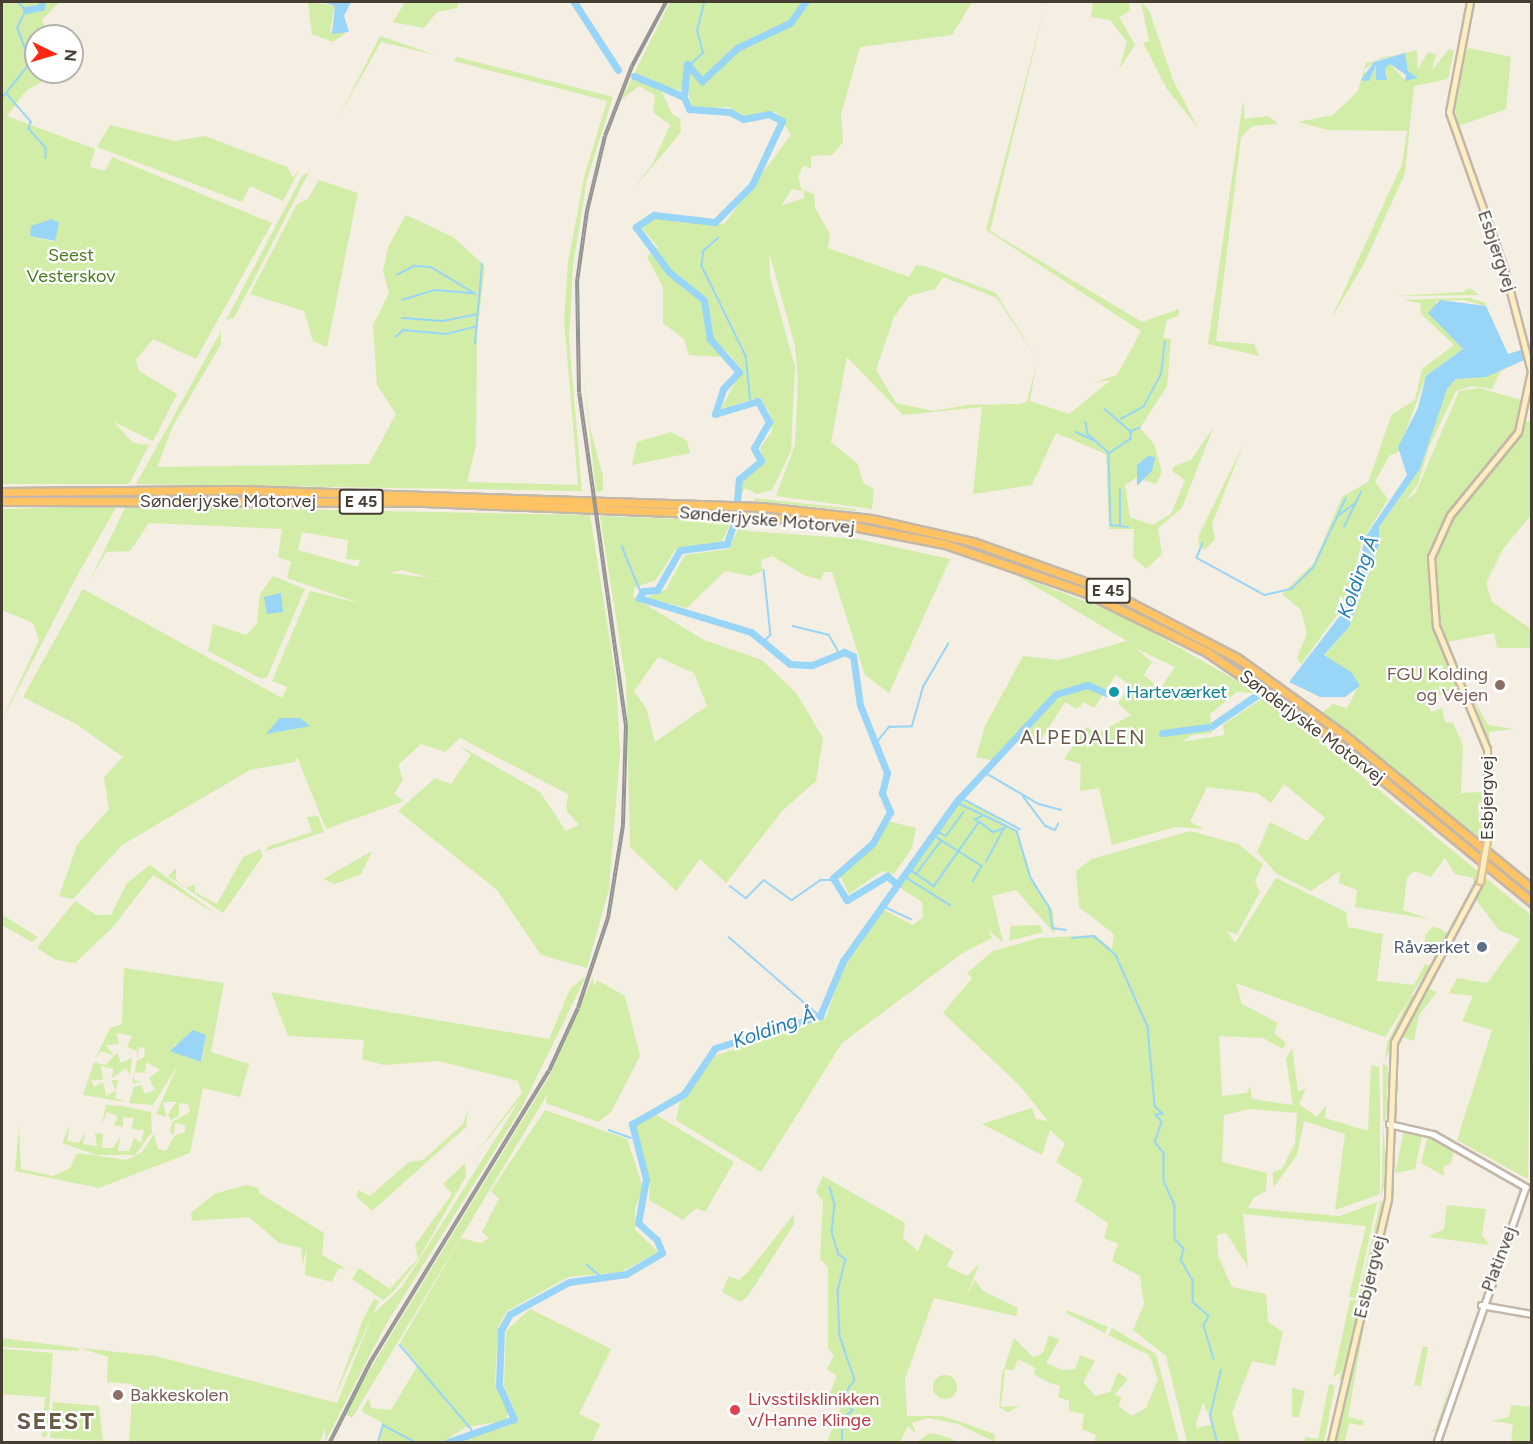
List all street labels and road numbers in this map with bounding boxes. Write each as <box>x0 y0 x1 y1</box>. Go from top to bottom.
street label: Esbjergvej <box>1473 207 1521 295</box>
road number: E 45 <box>338 489 384 515</box>
street label: Sønderjyske Motorvej <box>140 490 316 512</box>
street label: Sønderjyske Motorvej <box>678 502 856 538</box>
road number: E 45 <box>1086 578 1130 604</box>
street label: Sønderjyske Motorvej <box>1235 665 1389 789</box>
street label: Esbjergvej <box>1476 756 1498 840</box>
street label: Platinvej <box>1477 1223 1521 1295</box>
street label: Esbjergvej <box>1349 1233 1391 1321</box>

